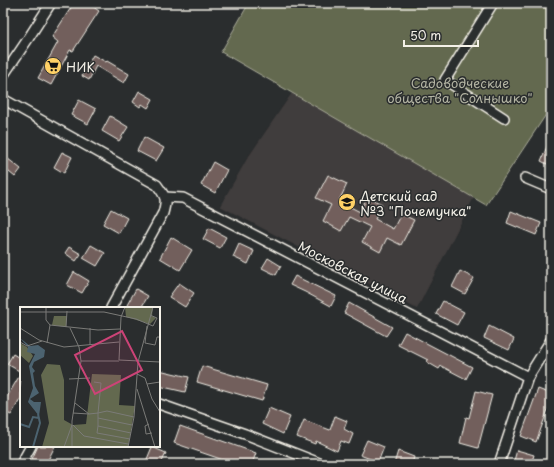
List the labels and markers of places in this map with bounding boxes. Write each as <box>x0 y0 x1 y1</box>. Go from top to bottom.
supermarket icon: НИК <box>43 56 63 76</box>
place label: НИК <box>66 57 95 76</box>
place label: Детский сад №3 "Почемучка" <box>359 186 471 220</box>
school or university icon: Детский сад №3 "Почемучка" <box>337 192 357 212</box>

